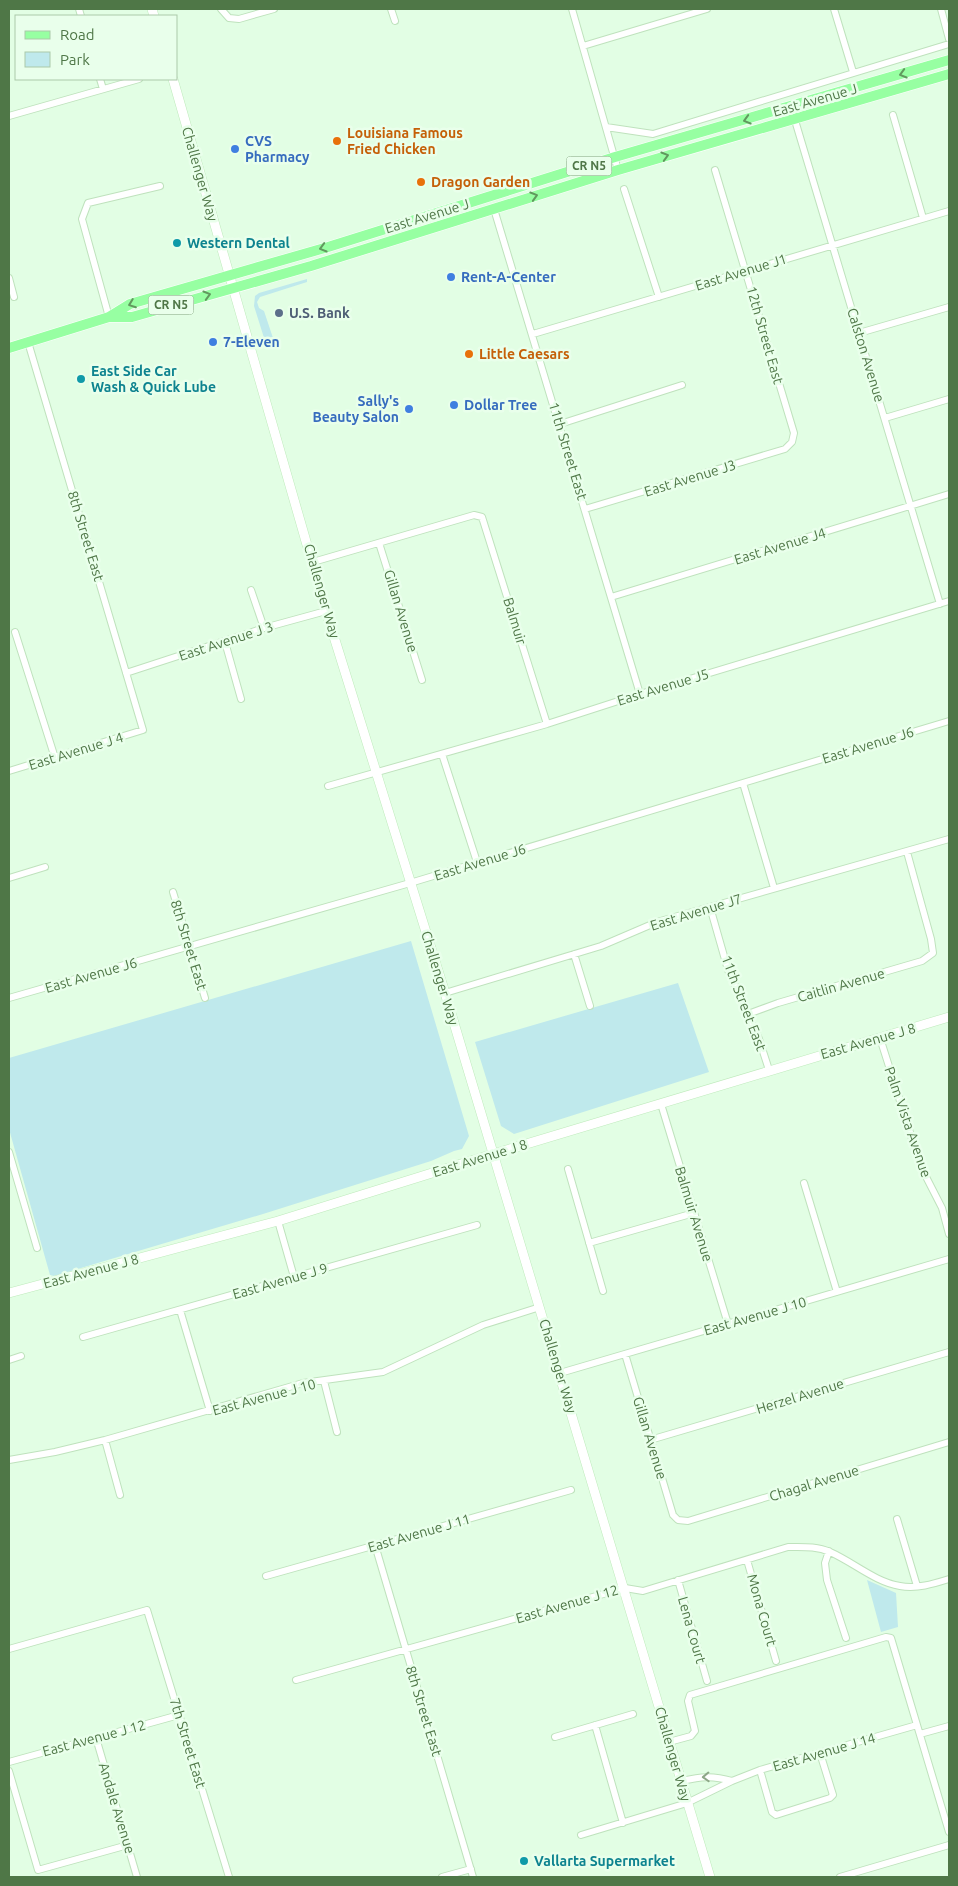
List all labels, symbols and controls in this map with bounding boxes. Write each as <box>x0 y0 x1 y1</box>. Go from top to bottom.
legend <box>15 15 178 80</box>
text: Road <box>60 26 95 43</box>
text: Park <box>60 51 90 68</box>
one-way arrow <box>899 69 907 79</box>
street label: East Avenue J <box>771 80 859 120</box>
one-way arrow <box>743 114 751 124</box>
street label: Challenger Way <box>179 125 221 223</box>
place label: Louisiana Famous Fried Chicken <box>347 125 463 157</box>
place label: CVS Pharmacy <box>245 133 310 165</box>
marker: Louisiana Famous Fried Chicken <box>331 135 343 147</box>
marker: CVS Pharmacy <box>229 143 241 155</box>
one-way arrow <box>661 152 669 162</box>
road number: CR N5 <box>566 157 612 176</box>
place label: Dragon Garden <box>431 174 530 190</box>
marker: Dragon Garden <box>415 176 427 188</box>
one-way arrow <box>529 192 538 202</box>
street label: East Avenue J <box>383 196 471 236</box>
place label: Western Dental <box>187 235 290 251</box>
marker: Western Dental <box>171 237 183 249</box>
one-way arrow <box>319 242 327 253</box>
street label: East Avenue J1 <box>693 250 789 294</box>
place label: Rent-A-Center <box>461 269 556 285</box>
marker: Rent-A-Center <box>445 271 457 283</box>
street label: 12th Street East <box>743 284 787 386</box>
one-way arrow <box>202 290 211 301</box>
road number: CR N5 <box>148 296 194 314</box>
one-way arrow <box>128 298 137 308</box>
place label: U.S. Bank <box>289 305 350 321</box>
street label: Calston Avenue <box>844 306 888 404</box>
marker: U.S. Bank <box>273 307 285 319</box>
place label: 7-Eleven <box>223 334 280 350</box>
marker: 7-Eleven <box>207 336 219 348</box>
place label: Little Caesars <box>479 346 570 362</box>
marker: Little Caesars <box>463 348 475 360</box>
place label: East Side Car Wash & Quick Lube <box>91 363 216 395</box>
marker: East Side Car Wash & Quick Lube <box>75 373 87 385</box>
place label: Sally's Beauty Salon <box>312 393 399 425</box>
place label: Dollar Tree <box>464 397 537 413</box>
marker: Dollar Tree <box>448 399 460 411</box>
street label: 11th Street East <box>546 400 591 502</box>
marker: Sally's Beauty Salon <box>403 403 415 415</box>
street label: East Avenue J3 <box>642 456 738 500</box>
street label: 8th Street East <box>65 489 107 584</box>
street label: East Avenue J4 <box>732 524 828 568</box>
street label: Challenger Way <box>301 542 343 640</box>
street label: Gillan Avenue <box>381 568 421 654</box>
street label: Balmuir <box>500 595 530 647</box>
street label: East Avenue J 3 <box>177 618 275 664</box>
street label: East Avenue J5 <box>615 665 711 709</box>
street label: East Avenue J6 <box>820 723 916 767</box>
street label: East Avenue J 4 <box>27 729 125 773</box>
street label: East Avenue J6 <box>432 840 528 884</box>
street label: East Avenue J7 <box>648 890 744 934</box>
street label: 8th Street East <box>168 898 210 993</box>
street label: Challenger Way <box>418 929 462 1027</box>
street label: 11th Street East <box>718 953 770 1054</box>
street label: East Avenue J6 <box>43 954 139 996</box>
street label: Caitlin Avenue <box>795 965 887 1005</box>
street label: East Avenue J 8 <box>819 1020 917 1062</box>
street label: Palm Vista Avenue <box>882 1064 934 1180</box>
street label: East Avenue J 8 <box>431 1136 529 1180</box>
street label: Balmuir Avenue <box>672 1164 716 1264</box>
street label: East Avenue J 8 <box>42 1251 141 1291</box>
street label: East Avenue J 9 <box>231 1260 329 1302</box>
street label: East Avenue J 10 <box>702 1294 808 1338</box>
street label: Challenger Way <box>536 1317 580 1415</box>
street label: Herzel Avenue <box>754 1375 846 1417</box>
street label: East Avenue J 10 <box>211 1376 317 1418</box>
street label: Gillan Avenue <box>630 1395 670 1481</box>
street label: Chagal Avenue <box>767 1462 861 1504</box>
street label: East Avenue J 11 <box>366 1511 472 1555</box>
street label: Mona Court <box>744 1572 780 1648</box>
street label: East Avenue J 12 <box>514 1582 620 1626</box>
street label: Lena Court <box>675 1595 709 1666</box>
street label: 8th Street East <box>403 1664 445 1759</box>
street label: 7th Street East <box>167 1696 209 1791</box>
street label: Challenger Way <box>652 1705 694 1803</box>
street label: East Avenue J 12 <box>41 1717 147 1759</box>
street label: East Avenue J 14 <box>771 1730 877 1774</box>
street label: Andale Avenue <box>96 1761 138 1855</box>
one-way arrow <box>702 1772 710 1782</box>
place label: Vallarta Supermarket <box>534 1853 675 1869</box>
marker: Vallarta Supermarket <box>518 1855 530 1867</box>

